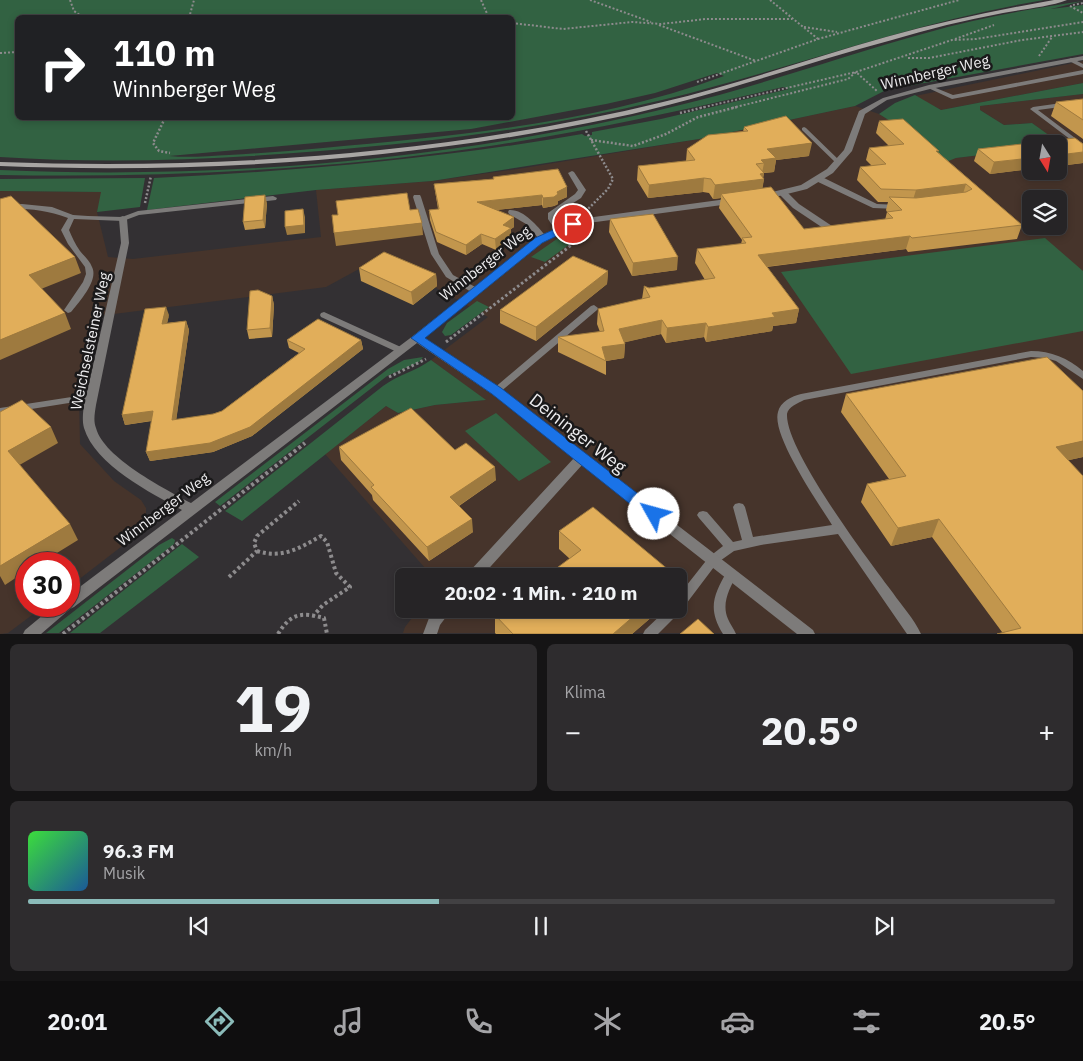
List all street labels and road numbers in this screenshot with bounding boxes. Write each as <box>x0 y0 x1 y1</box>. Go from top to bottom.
street label: Winnberger Weg <box>879 50 991 94</box>
street label: Winnberger Weg <box>436 221 535 305</box>
street label: Weichselsteiner Weg <box>66 270 114 412</box>
street label: Deininger Weg <box>525 388 631 478</box>
street label: Winnberger Weg <box>113 468 213 550</box>

